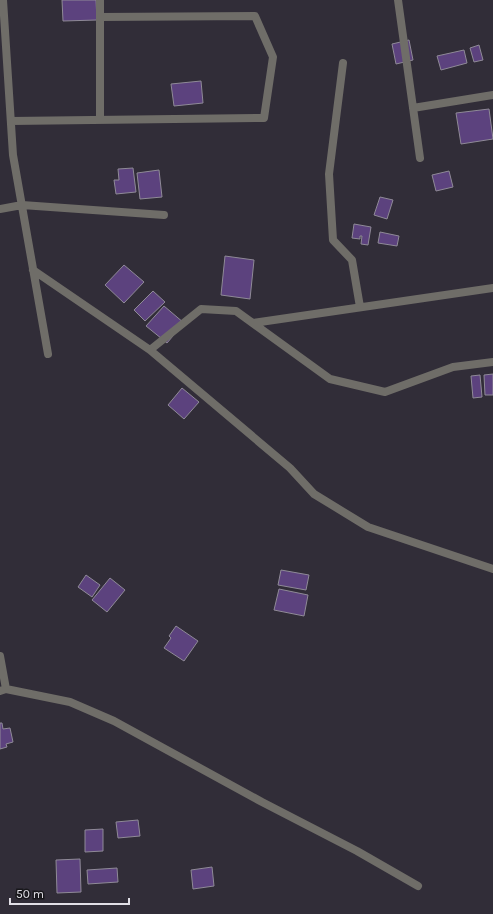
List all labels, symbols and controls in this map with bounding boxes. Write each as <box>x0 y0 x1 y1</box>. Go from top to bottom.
scale bar <box>10 880 129 906</box>
text: 50 m <box>16 887 44 901</box>

